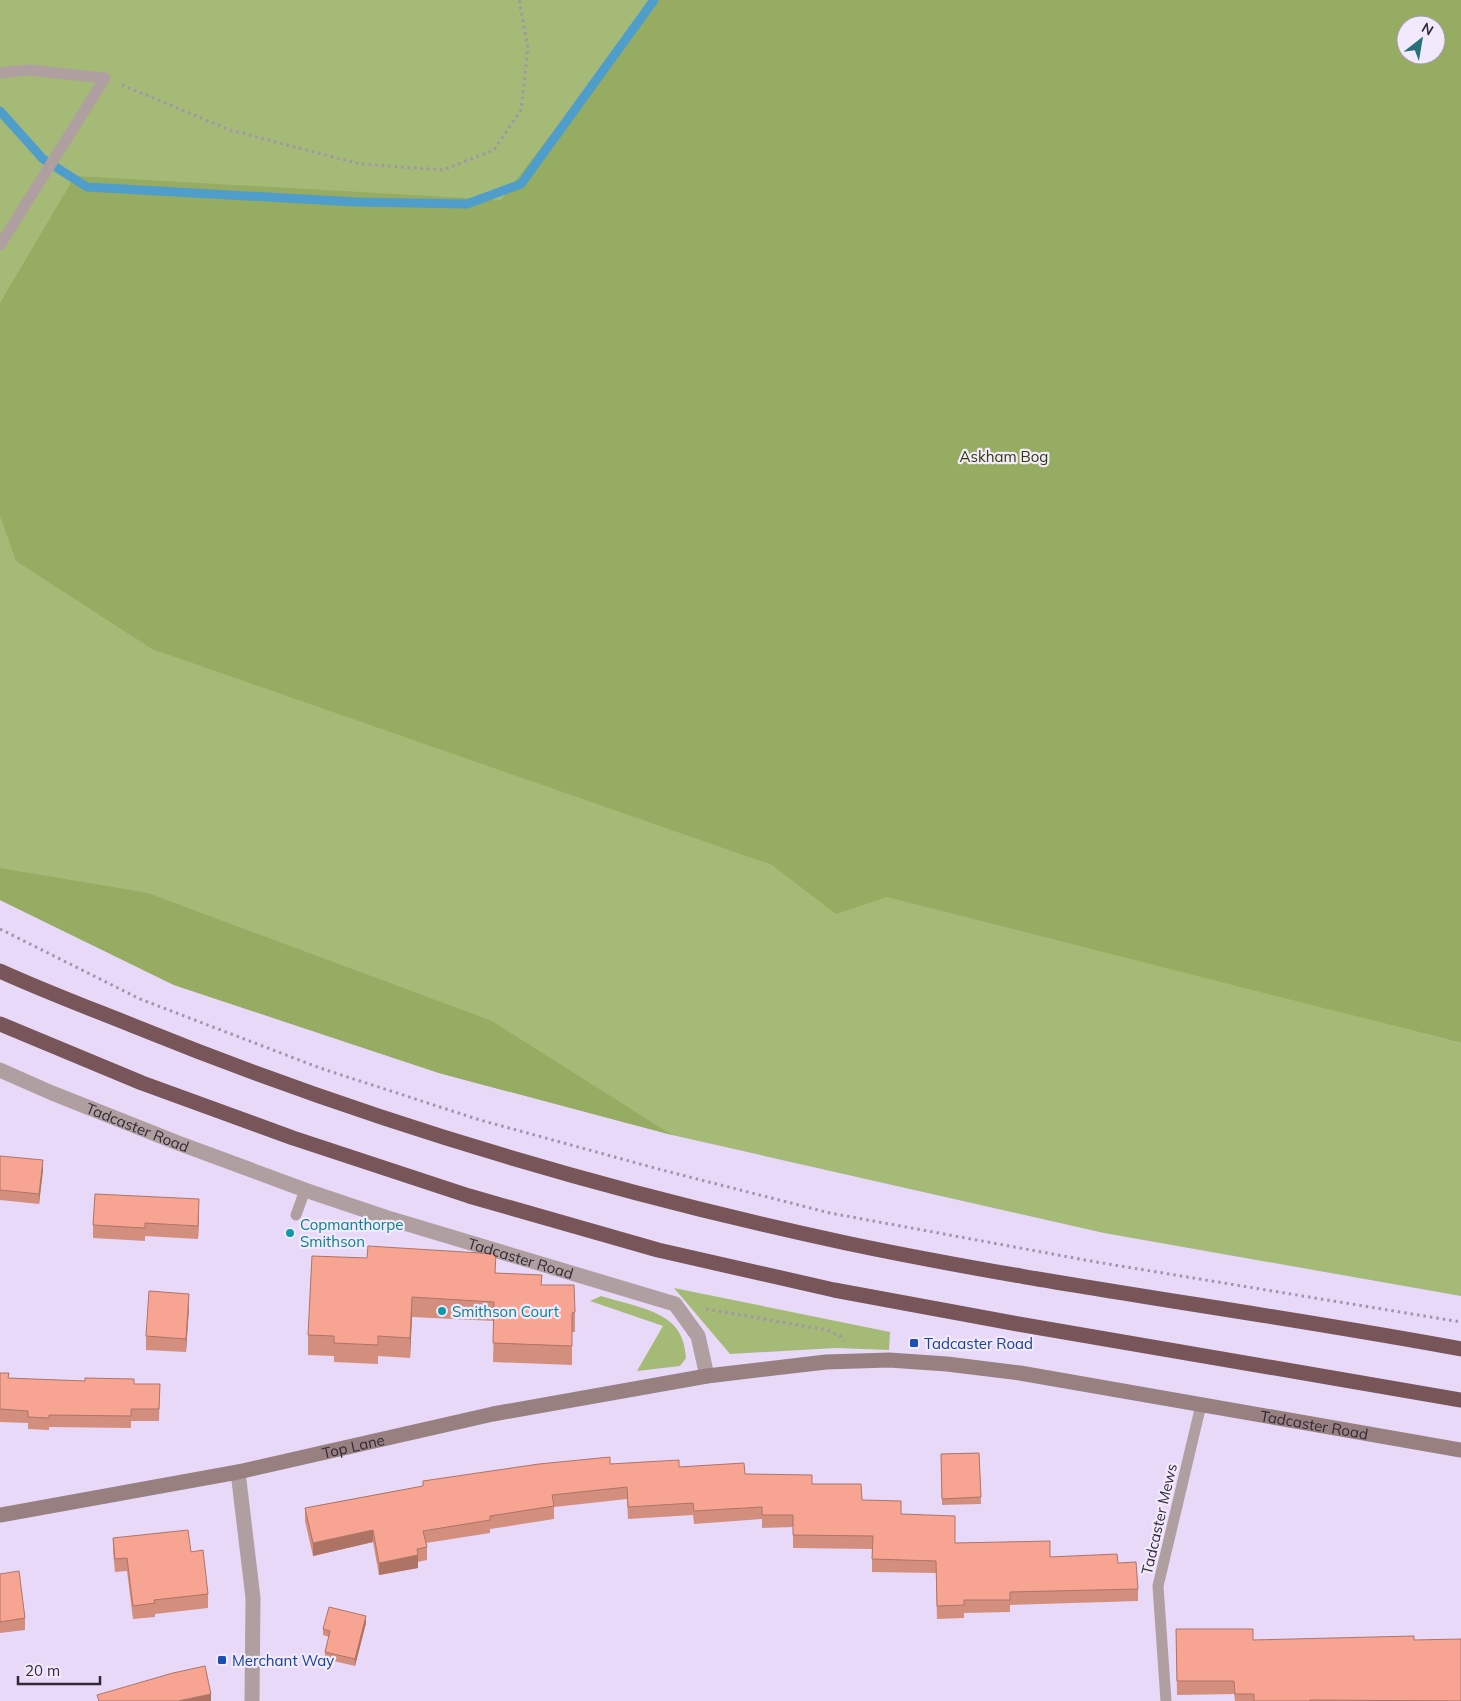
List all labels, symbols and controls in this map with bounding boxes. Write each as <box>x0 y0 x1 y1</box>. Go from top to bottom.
north arrow <box>1396 15 1446 65</box>
text: N <box>1419 18 1437 39</box>
park label: Askham Bog <box>960 447 1048 466</box>
street label: Tadcaster Road <box>83 1098 192 1156</box>
place label: Copmanthorpe Smithson <box>300 1215 403 1251</box>
marker: Copmanthorpe Smithson <box>284 1227 296 1239</box>
street label: Tadcaster Road <box>466 1233 576 1283</box>
place label: Smithson Court <box>452 1302 559 1321</box>
marker: Smithson Court <box>436 1305 448 1317</box>
place label: Tadcaster Road <box>924 1334 1033 1353</box>
marker: Tadcaster Road <box>908 1337 920 1349</box>
street label: Tadcaster Road <box>1259 1406 1370 1443</box>
street label: Top Lane <box>320 1429 386 1462</box>
street label: Tadcaster Mews <box>1137 1462 1181 1576</box>
place label: Merchant Way <box>232 1651 334 1670</box>
scale bar <box>18 1654 100 1686</box>
marker: Merchant Way <box>216 1654 228 1666</box>
text: 20 m <box>25 1661 60 1680</box>

